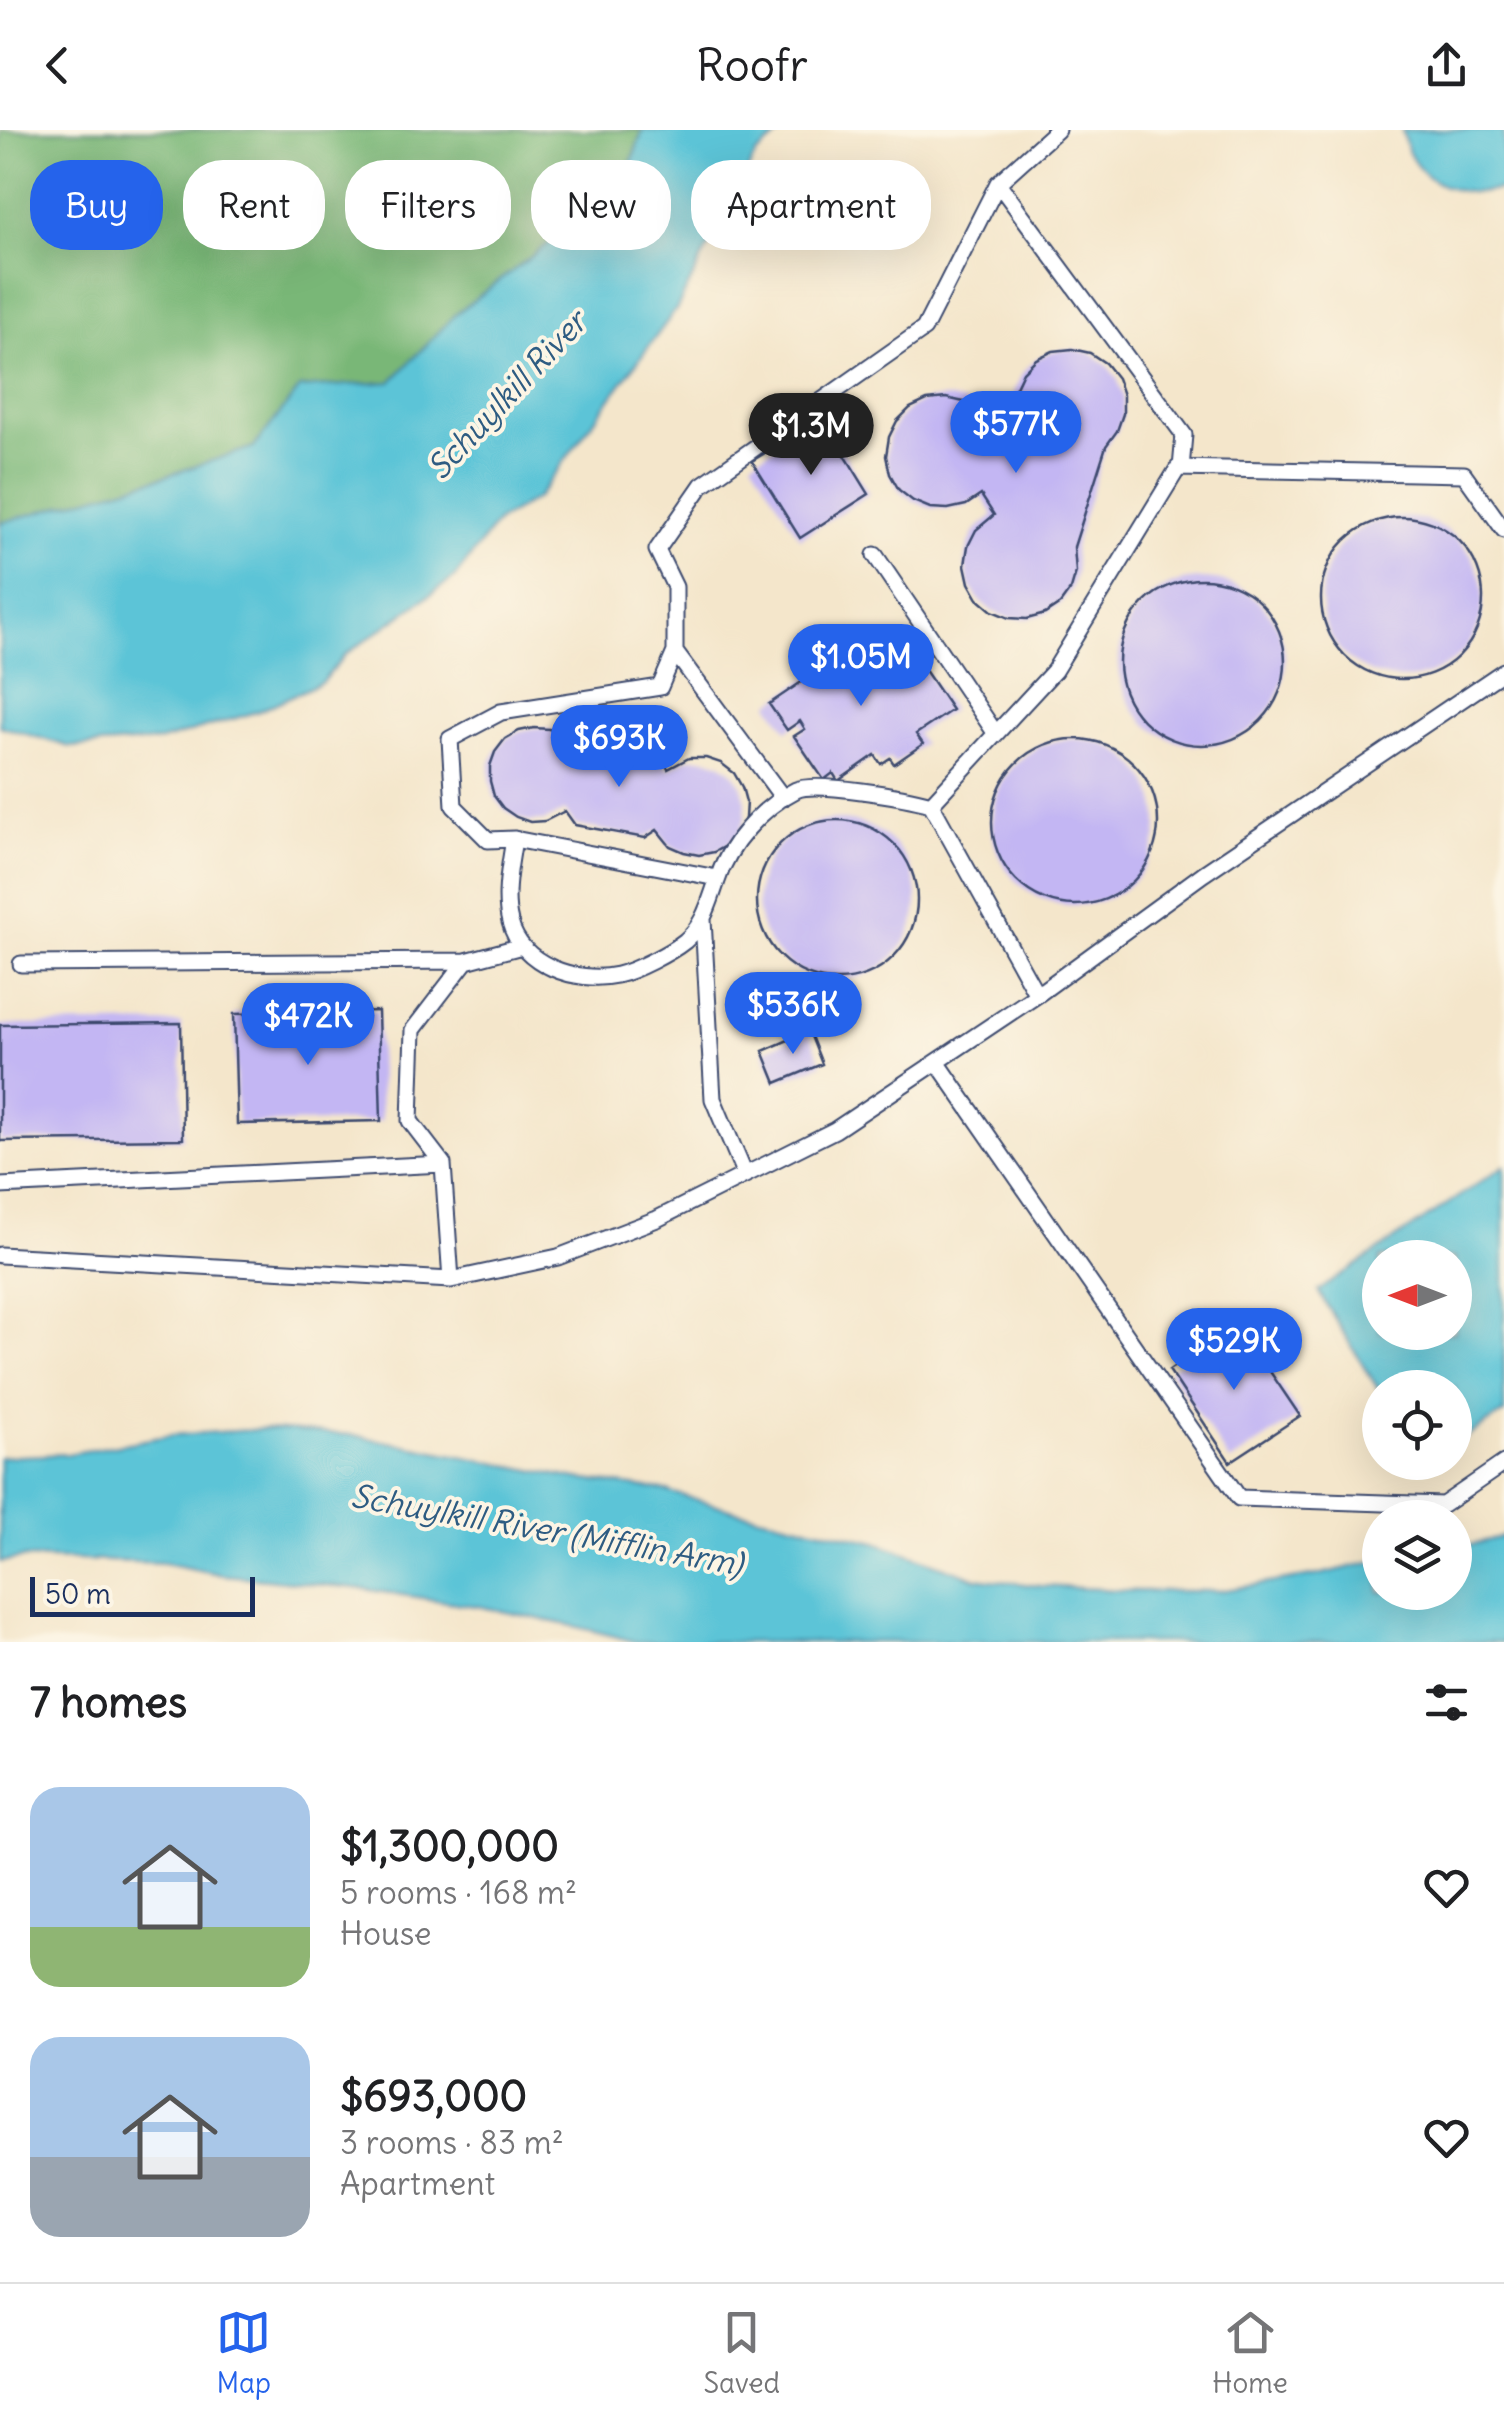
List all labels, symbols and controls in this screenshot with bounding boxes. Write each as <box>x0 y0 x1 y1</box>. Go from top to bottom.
text: Roofr <box>696 37 808 93</box>
icon: back <box>30 38 85 93</box>
icon: share <box>1419 38 1474 93</box>
chip: Buy <box>30 160 163 250</box>
chip: Rent <box>183 160 325 250</box>
chip: Filters <box>345 160 511 250</box>
chip: New <box>531 160 671 250</box>
chip: Apartment <box>691 160 931 250</box>
water label: Schuylkill River <box>418 299 598 487</box>
pin: $577K <box>946 391 1086 476</box>
pin: $1.3M <box>741 393 881 478</box>
text: $577K <box>972 403 1060 444</box>
text: $1.3M <box>771 405 851 446</box>
pin: $1.05M <box>780 624 942 709</box>
text: $1.05M <box>810 636 912 677</box>
pin: $693K <box>549 705 689 790</box>
text: $693K <box>573 717 665 758</box>
pin: $536K <box>723 972 863 1057</box>
pin: $472K <box>238 983 378 1068</box>
text: $536K <box>747 984 839 1025</box>
text: $472K <box>264 995 352 1036</box>
north arrow <box>1362 1240 1472 1350</box>
map controls <box>1362 1240 1472 1610</box>
pin: $529K <box>1164 1308 1304 1393</box>
text: $529K <box>1188 1320 1280 1361</box>
button: locate <box>1362 1370 1472 1480</box>
water label: Schuylkill River (Mifflin Arm) <box>348 1475 748 1585</box>
button: layers <box>1362 1500 1472 1610</box>
scale bar <box>30 1572 255 1616</box>
text: 50 m <box>45 1576 111 1612</box>
icon: filters <box>1419 1675 1474 1730</box>
text: 7 homes <box>30 1676 187 1728</box>
text: $1,300,000 <box>340 1820 559 1872</box>
icon: home <box>110 1827 230 1947</box>
icon: heart <box>1419 1860 1474 1915</box>
text: 5 rooms · 168 m² <box>340 1872 577 1913</box>
text: House <box>340 1913 431 1954</box>
text: $693,000 <box>340 2070 527 2122</box>
icon: home <box>110 2077 230 2197</box>
icon: heart <box>1419 2110 1474 2165</box>
text: 3 rooms · 83 m² <box>340 2122 564 2163</box>
text: Apartment <box>340 2163 495 2204</box>
tab: Map <box>216 2305 271 2401</box>
tab: Saved <box>703 2305 780 2401</box>
tab: Home <box>1212 2305 1288 2401</box>

